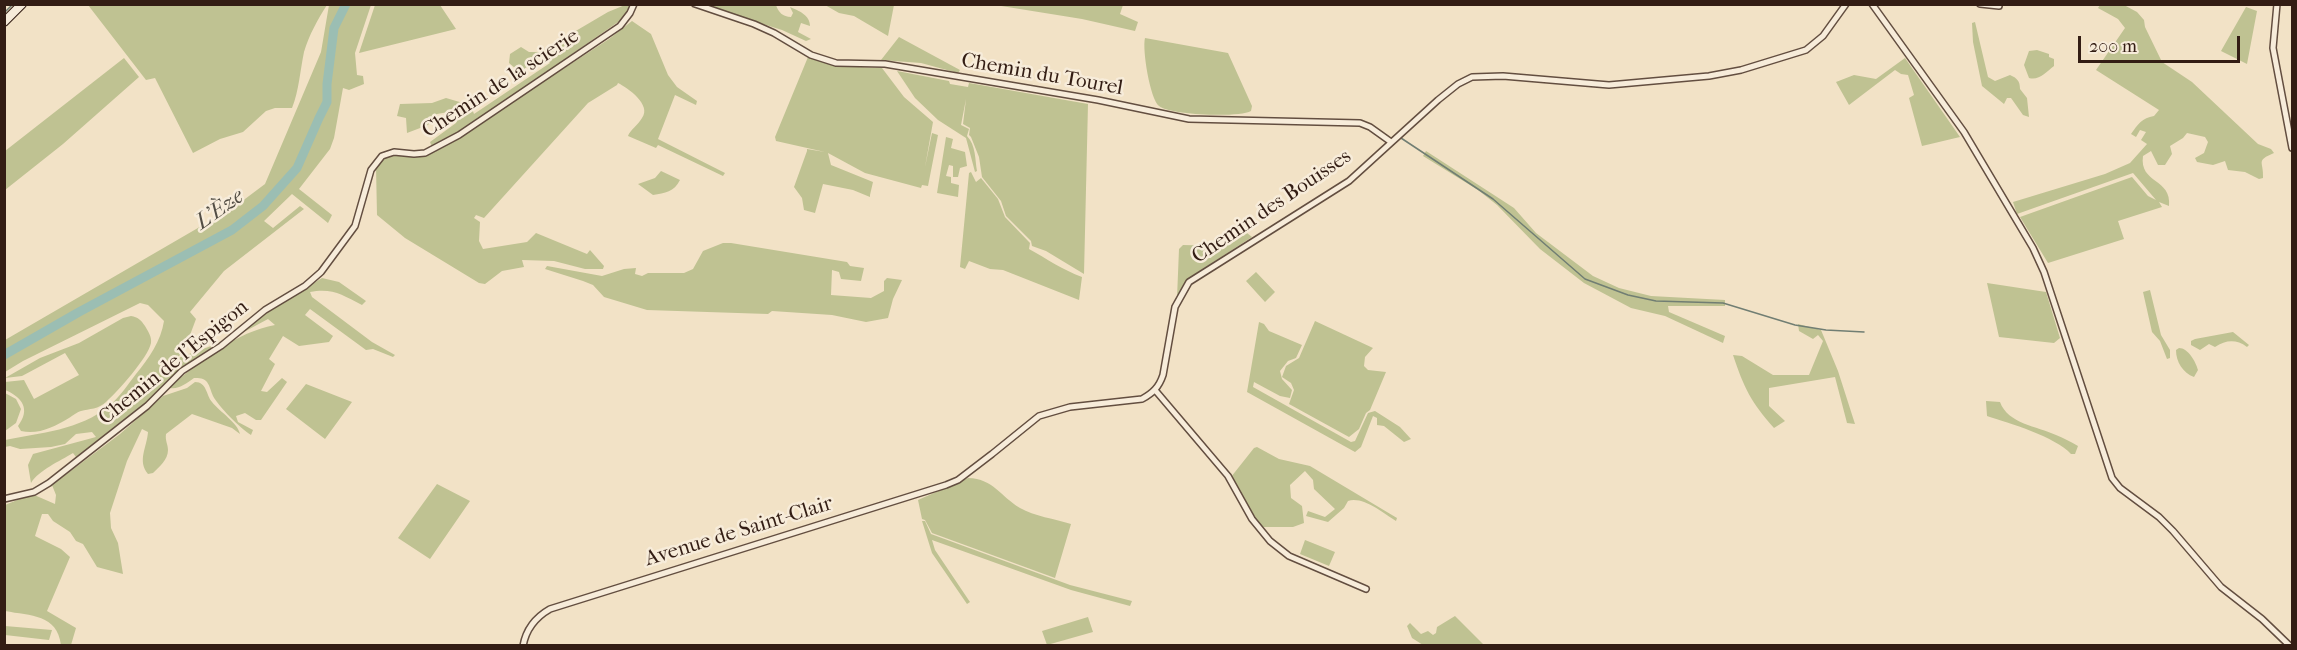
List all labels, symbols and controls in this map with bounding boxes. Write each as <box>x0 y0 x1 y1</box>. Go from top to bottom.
street label: Chemin de la scierie <box>418 24 584 144</box>
scale bar <box>2081 24 2243 62</box>
text: 200 m <box>2089 36 2137 57</box>
street label: Chemin du Tourel <box>959 48 1125 102</box>
street label: Chemin des Bouisses <box>1188 144 1356 270</box>
water label: L'Èze <box>191 184 249 236</box>
street label: Chemin de l'Espigon <box>94 295 254 431</box>
street label: Avenue de Saint-Clair <box>642 491 836 573</box>

